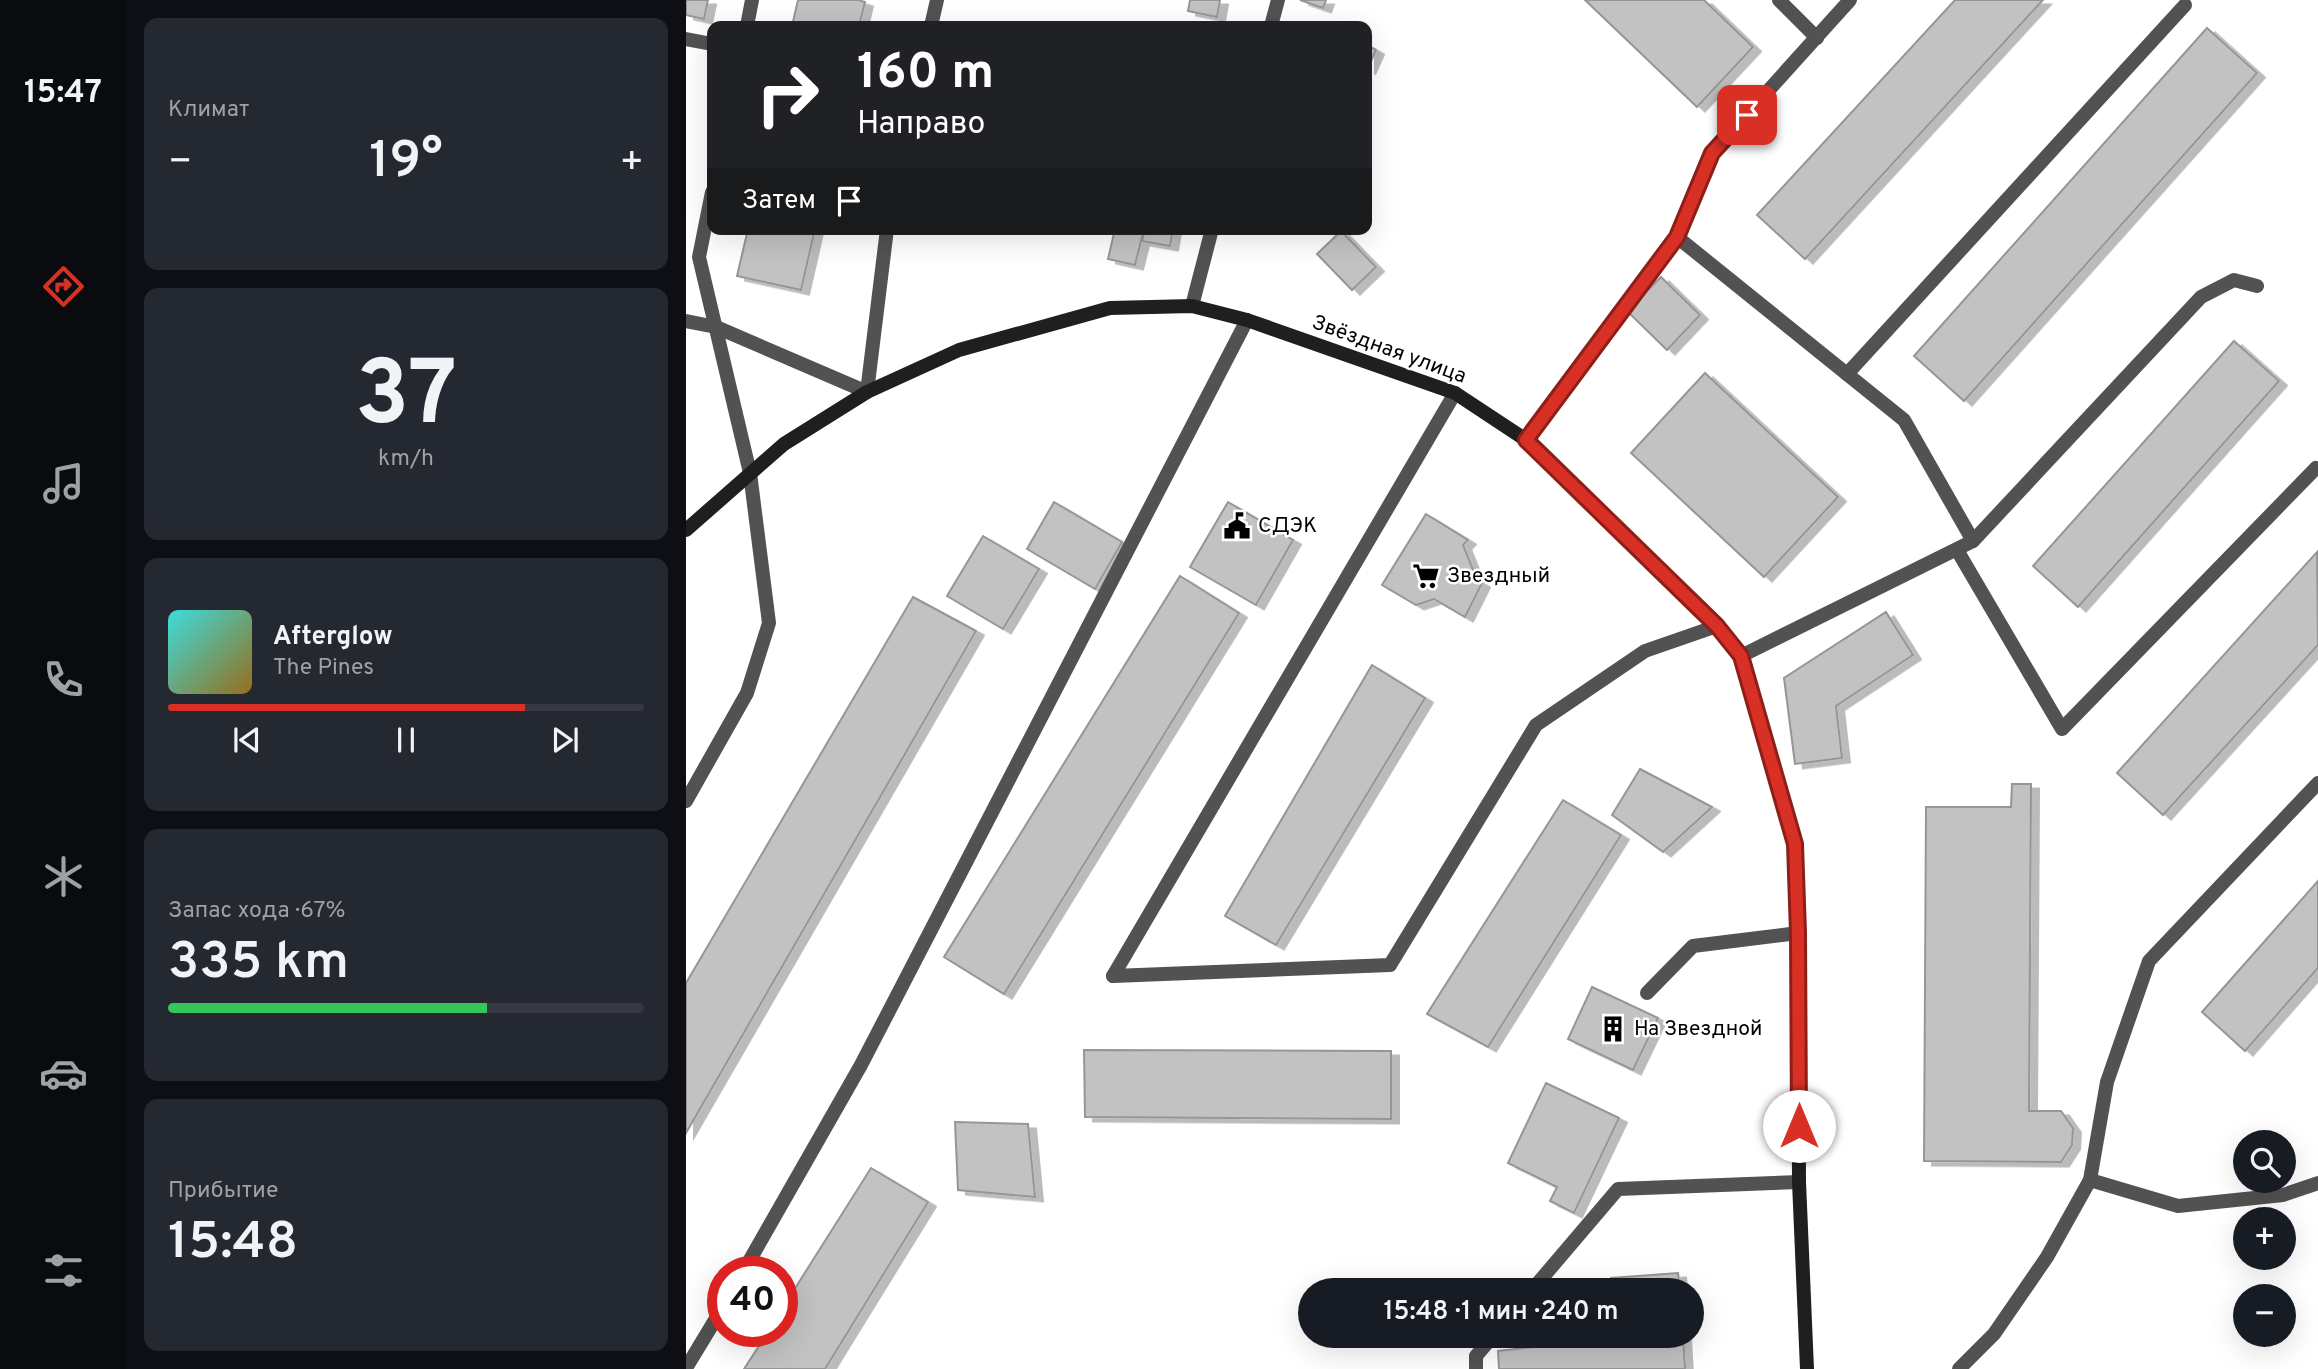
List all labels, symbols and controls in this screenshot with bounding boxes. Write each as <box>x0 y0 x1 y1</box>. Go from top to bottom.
text: 160 m <box>857 44 994 106</box>
icon: right <box>742 49 833 140</box>
text: 15:47 <box>24 74 102 114</box>
pin <box>1717 85 1777 145</box>
text: Климат <box>168 96 249 125</box>
icon: arrive <box>1728 96 1766 134</box>
text: Направо <box>857 105 985 145</box>
text: 19° <box>369 130 443 196</box>
text: − <box>168 139 193 188</box>
text: + <box>619 139 644 188</box>
icon: arrive <box>830 182 868 220</box>
text: Затем <box>742 185 816 218</box>
icon: directions <box>39 262 88 311</box>
street label: Звёздная улица <box>1308 310 1470 390</box>
text: 37 <box>355 342 457 457</box>
text: km/h <box>378 445 434 474</box>
icon: music <box>39 459 88 508</box>
public building icon: СДЭК <box>1222 511 1252 541</box>
place label: СДЭК <box>1258 513 1317 540</box>
supermarket icon: Звездный <box>1411 561 1441 591</box>
place label: Звездный <box>1447 563 1550 590</box>
text: Afterglow <box>273 621 393 654</box>
text: The Pines <box>273 654 374 683</box>
icon: phone <box>39 655 88 704</box>
icon: previous <box>228 721 266 759</box>
icon: pause <box>387 721 425 759</box>
icon: next <box>546 721 584 759</box>
icon: climate <box>39 852 88 901</box>
text: Запас хода · 67% <box>168 897 346 926</box>
text: 335 km <box>168 931 349 997</box>
building icon: На Звездной <box>1598 1014 1628 1044</box>
place label: На Звездной <box>1634 1016 1762 1043</box>
icon: car <box>39 1049 88 1098</box>
position arrow <box>1762 1089 1836 1163</box>
map controls <box>2233 1130 2296 1347</box>
button: search <box>2233 1130 2296 1193</box>
text: Прибытие <box>168 1177 278 1206</box>
button: + <box>2233 1207 2296 1270</box>
text: 15:48 <box>168 1211 298 1277</box>
icon: filters <box>39 1246 88 1295</box>
speed limit sign: 40 <box>707 1256 798 1347</box>
button: − <box>2233 1284 2296 1347</box>
text: 15:48 · 1 мин · 240 m <box>1383 1296 1619 1329</box>

